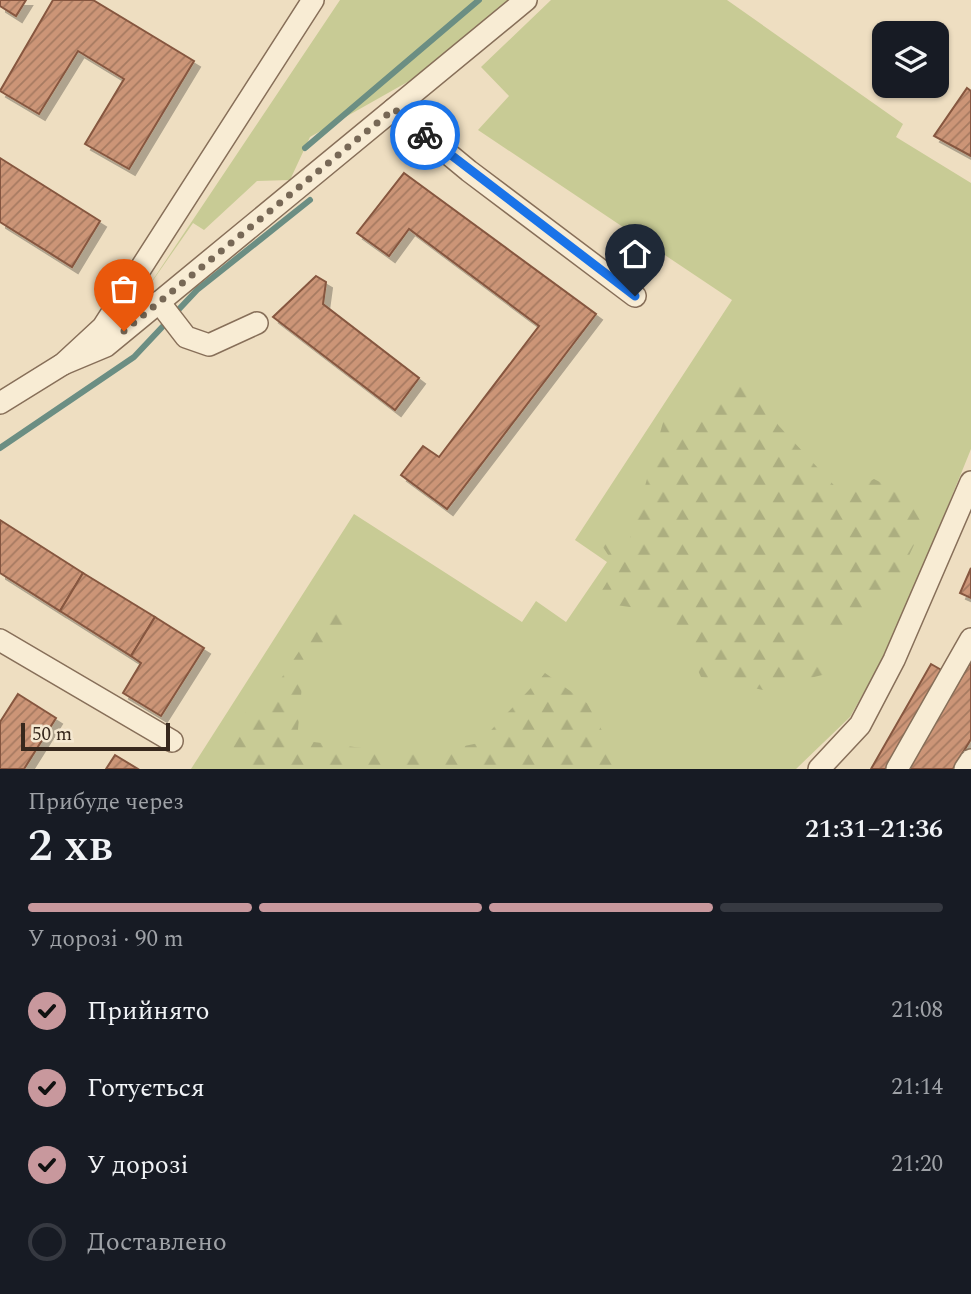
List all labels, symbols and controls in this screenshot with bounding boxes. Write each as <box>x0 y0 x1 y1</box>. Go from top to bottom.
map controls <box>872 21 949 98</box>
button: layers <box>872 21 949 98</box>
courier <box>390 100 460 170</box>
icon: bike <box>406 116 444 154</box>
pin <box>605 224 665 296</box>
icon: home <box>616 235 654 273</box>
pin <box>94 259 154 331</box>
icon: bag <box>105 270 143 308</box>
scale bar <box>21 720 170 752</box>
text: 50 m <box>32 720 72 749</box>
text: Прибуде через <box>28 785 184 820</box>
text: 21:31–21:36 <box>805 809 943 849</box>
text: 2 хв <box>28 811 113 881</box>
text: У дорозі · 90 m <box>28 922 184 957</box>
text: Прийнято <box>87 991 209 1031</box>
icon: check <box>28 992 66 1030</box>
text: 21:08 <box>891 993 943 1028</box>
text: Готується <box>87 1068 205 1108</box>
icon: check <box>28 1069 66 1107</box>
text: 21:14 <box>891 1070 943 1105</box>
text: У дорозі <box>87 1145 189 1185</box>
icon: check <box>28 1146 66 1184</box>
text: 21:20 <box>891 1147 943 1182</box>
text: Доставлено <box>87 1222 227 1262</box>

